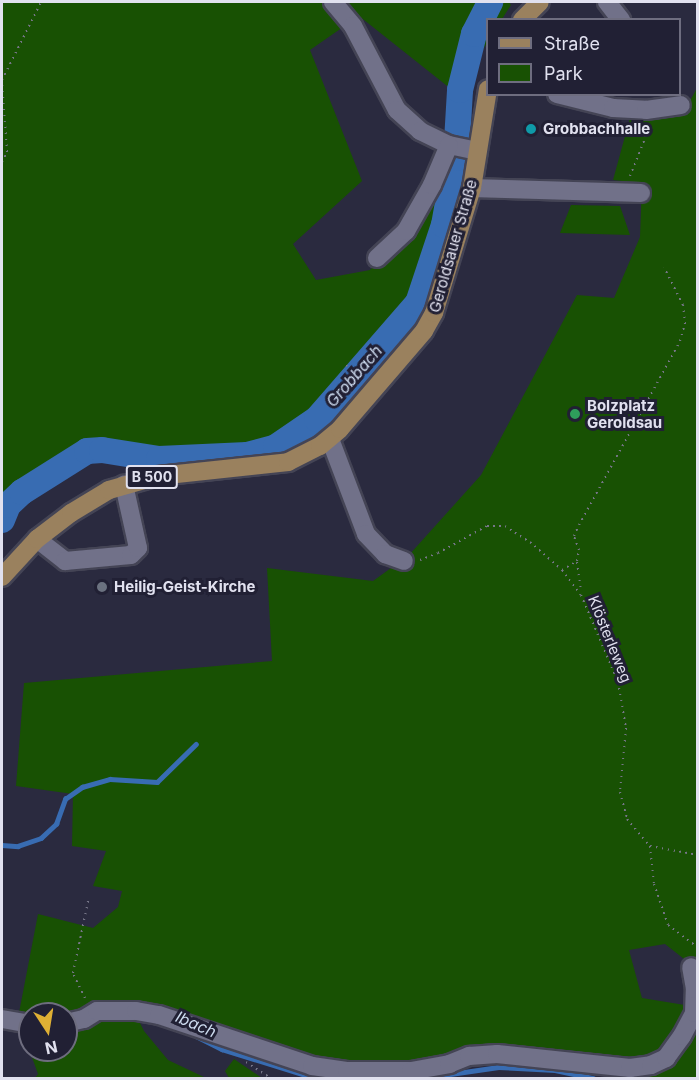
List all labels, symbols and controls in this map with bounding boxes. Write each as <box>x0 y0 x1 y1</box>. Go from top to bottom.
legend <box>486 18 681 96</box>
text: Straße <box>544 33 600 54</box>
text: Park <box>544 63 583 84</box>
place label: Grobbachhalle <box>543 120 650 138</box>
marker: Grobbachhalle <box>524 122 538 136</box>
street label: Geroldsauer Straße <box>425 177 481 315</box>
water label: Grobbach <box>322 341 386 411</box>
place label: Bolzplatz Geroldsau <box>587 396 662 431</box>
marker: Bolzplatz Geroldsau <box>568 407 582 421</box>
road number: B 500 <box>125 466 179 488</box>
place label: Heilig-Geist-Kirche <box>114 578 256 596</box>
marker: Heilig-Geist-Kirche <box>95 580 109 594</box>
street label: Klösterleweg <box>584 593 636 685</box>
north arrow <box>18 1002 78 1062</box>
water label: Ibach <box>173 1007 219 1041</box>
text: N <box>43 1037 59 1059</box>

